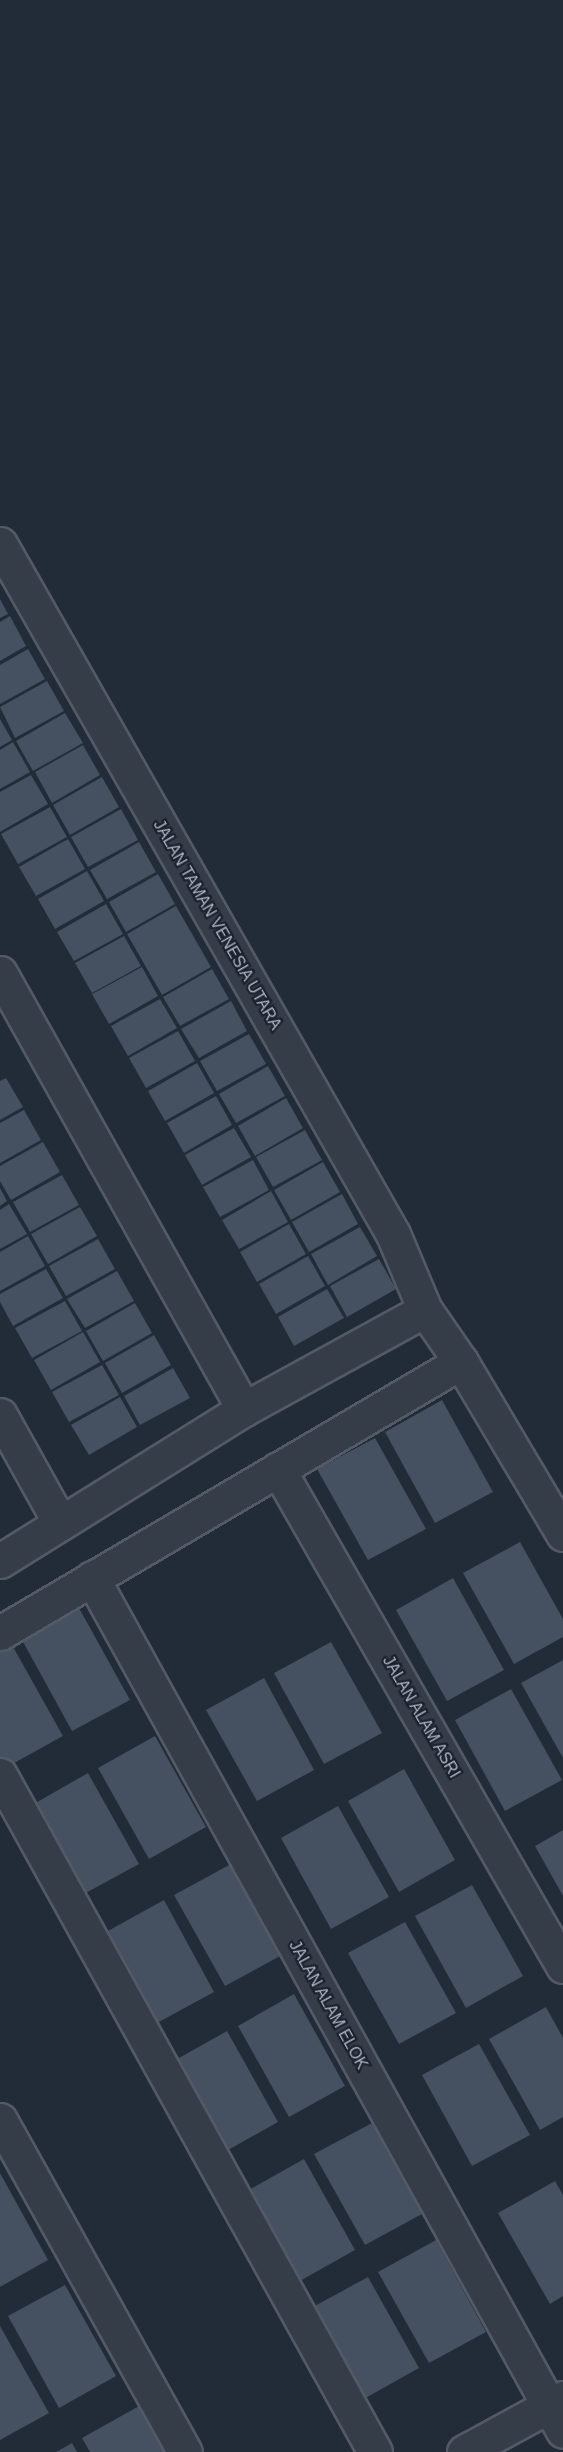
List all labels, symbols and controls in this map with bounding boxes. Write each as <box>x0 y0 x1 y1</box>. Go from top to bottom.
street label: JALAN TAMAN VENESIA UTARA <box>149 816 285 1034</box>
street label: JALAN ALAM ASRI <box>378 1652 464 1782</box>
street label: JALAN ALAM ELOK <box>284 1937 372 2073</box>

